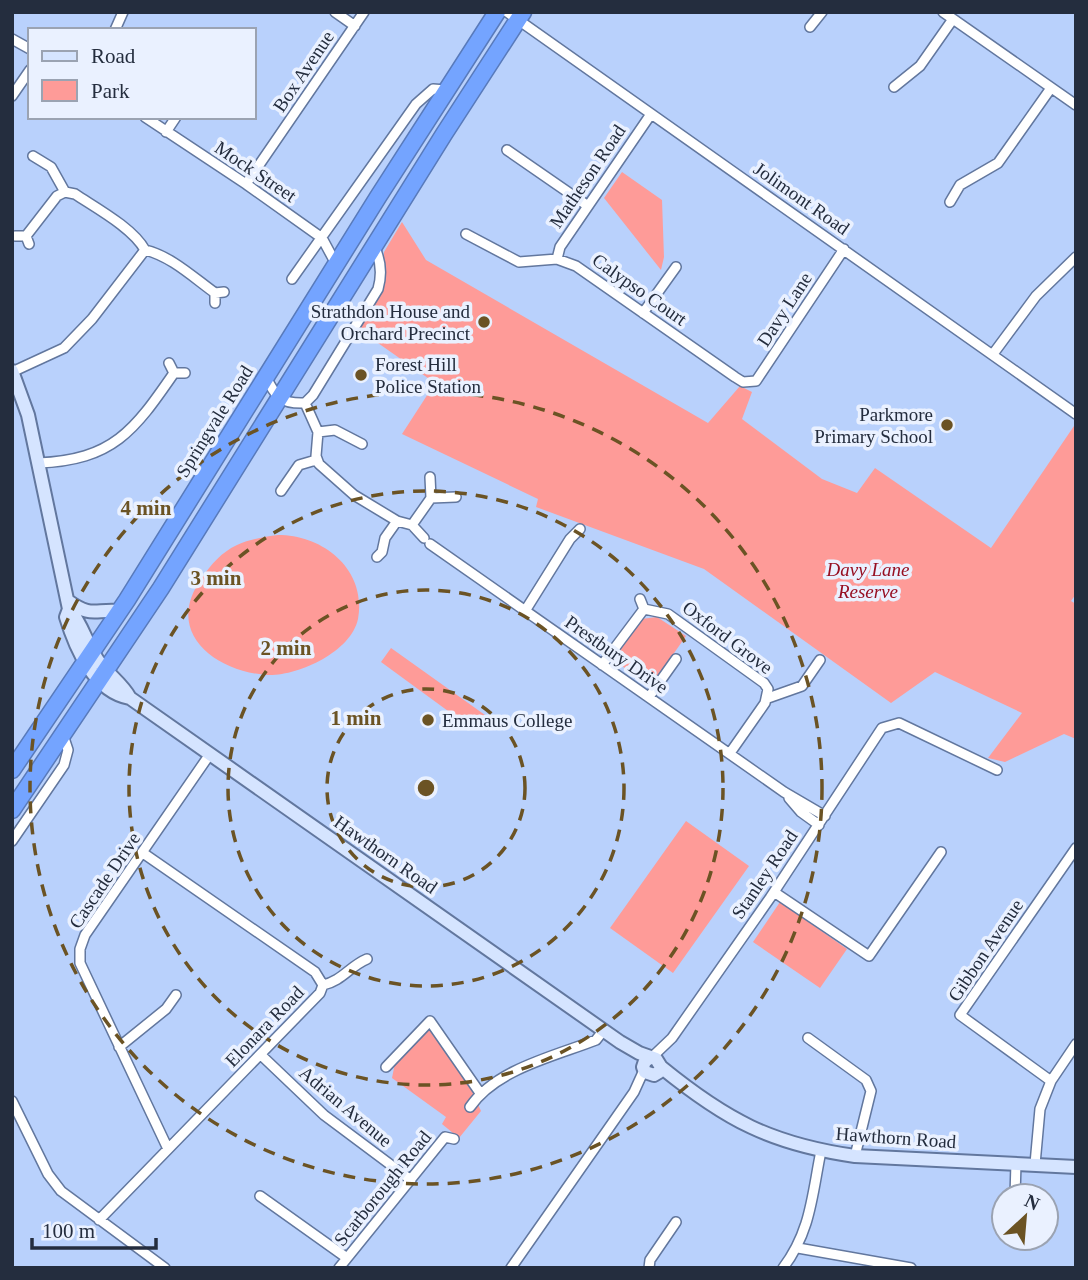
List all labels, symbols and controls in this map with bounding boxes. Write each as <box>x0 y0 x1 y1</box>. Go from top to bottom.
street label: Box Avenue <box>269 27 338 116</box>
legend <box>28 28 256 119</box>
text: Road <box>91 44 136 68</box>
text: Park <box>91 79 130 103</box>
street label: Matheson Road <box>545 120 630 232</box>
street label: Mock Street <box>211 137 301 207</box>
street label: Jolimont Road <box>750 158 854 239</box>
street label: Calypso Court <box>589 249 692 330</box>
street label: Davy Lane <box>753 268 816 350</box>
place label: Strathdon House and Orchard Precinct <box>311 301 471 344</box>
marker: Strathdon House and Orchard Precinct <box>476 314 492 330</box>
place label: Forest Hill Police Station <box>375 354 482 397</box>
street label: Springvale Road <box>172 361 257 481</box>
marker: Forest Hill Police Station <box>353 367 369 383</box>
place label: Parkmore Primary School <box>814 404 933 447</box>
marker: Parkmore Primary School <box>939 417 955 433</box>
text: 4 min <box>121 496 172 520</box>
park label: Davy Lane Reserve <box>826 559 909 602</box>
text: 3 min <box>191 566 242 590</box>
street label: Oxford Grove <box>679 597 777 678</box>
street label: Prestbury Drive <box>561 611 672 698</box>
text: 2 min <box>261 636 312 660</box>
text: 1 min <box>331 706 382 730</box>
place label: Emmaus College <box>442 710 572 731</box>
marker: Emmaus College <box>420 712 436 728</box>
centre of rings <box>414 776 438 800</box>
street label: Hawthorn Road <box>330 811 442 898</box>
street label: Stanley Road <box>727 826 802 922</box>
street label: Cascade Drive <box>65 828 144 932</box>
street label: Gibbon Avenue <box>944 895 1027 1005</box>
street label: Elonara Road <box>221 981 308 1071</box>
street label: Adrian Avenue <box>295 1062 396 1151</box>
street label: Hawthorn Road <box>835 1123 957 1152</box>
street label: Scarborough Road <box>330 1126 436 1250</box>
north arrow <box>990 1182 1060 1252</box>
text: N <box>1021 1190 1043 1215</box>
scale bar <box>32 1206 156 1250</box>
text: 100 m <box>42 1219 95 1243</box>

